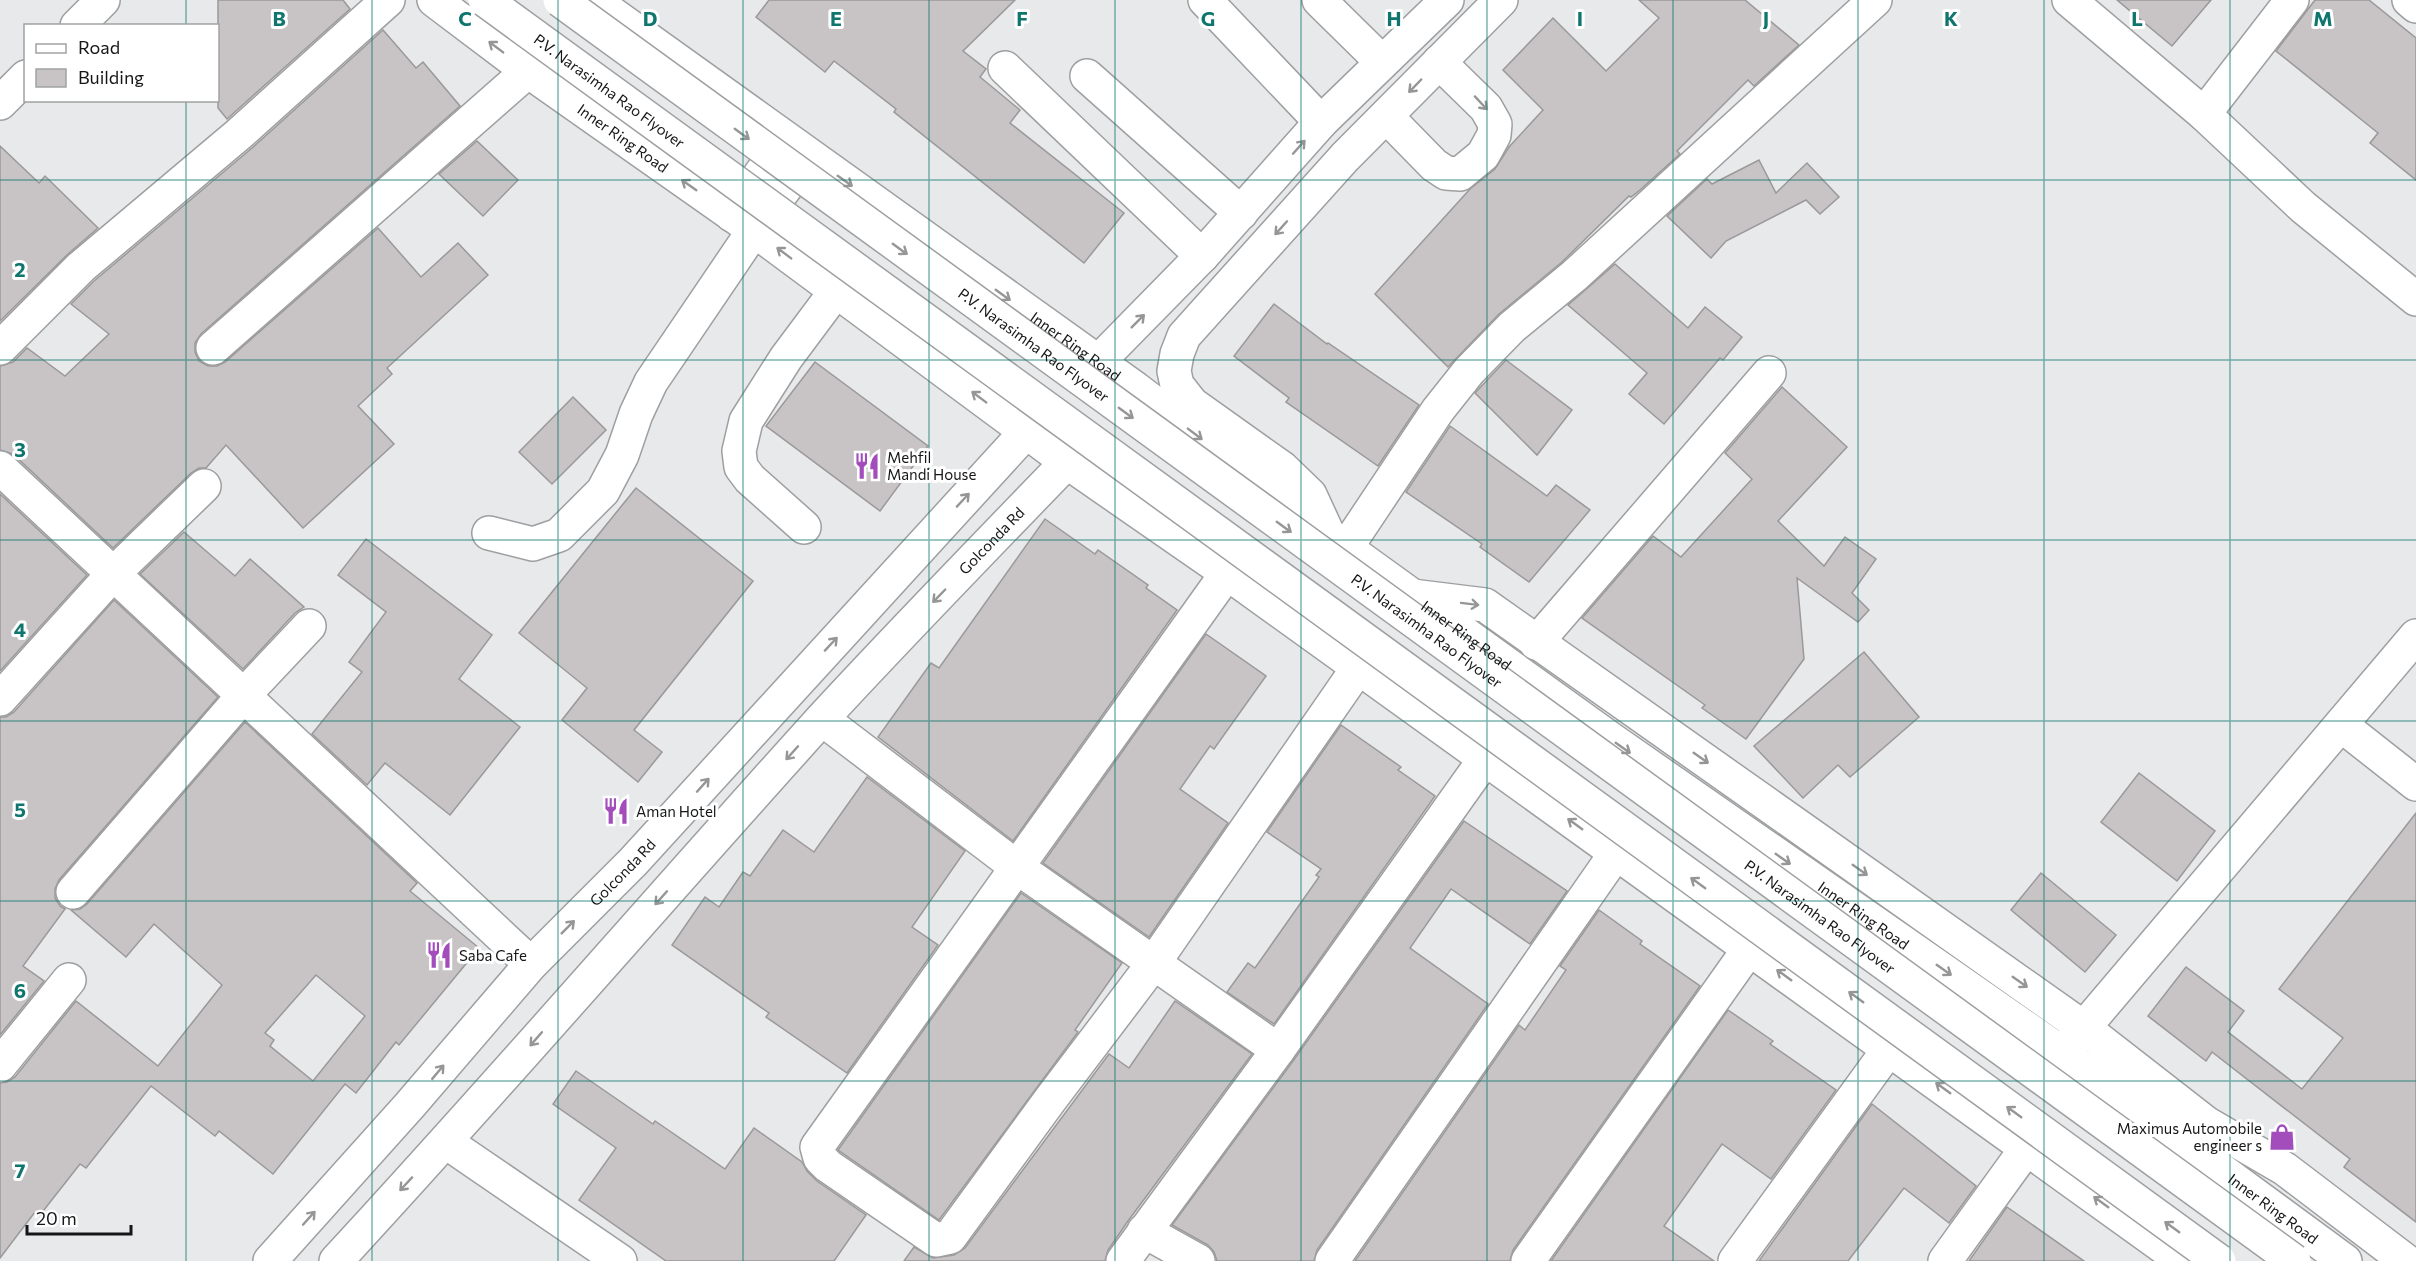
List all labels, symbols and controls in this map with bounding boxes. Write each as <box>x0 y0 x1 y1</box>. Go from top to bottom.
text: B <box>272 6 286 30</box>
text: C <box>458 6 472 30</box>
text: D <box>643 6 657 30</box>
text: E <box>830 6 842 30</box>
text: F <box>1016 6 1028 30</box>
text: G <box>1201 6 1215 30</box>
text: H <box>1387 6 1402 30</box>
text: I <box>1577 6 1583 30</box>
text: J <box>1763 6 1769 30</box>
text: K <box>1944 6 1958 30</box>
text: L <box>2131 6 2143 30</box>
text: M <box>2313 6 2333 30</box>
legend <box>24 24 219 102</box>
street label: P.V. Narasimha Rao Flyover <box>531 30 688 151</box>
text: Road <box>78 36 120 58</box>
one-way arrow <box>489 41 505 54</box>
text: Building <box>78 66 144 88</box>
one-way arrow <box>1408 79 1423 94</box>
one-way arrow <box>1473 96 1488 111</box>
street label: Inner Ring Road <box>574 100 672 176</box>
one-way arrow <box>734 128 750 140</box>
one-way arrow <box>1292 140 1306 155</box>
one-way arrow <box>836 175 852 188</box>
one-way arrow <box>682 179 698 191</box>
one-way arrow <box>1274 220 1288 235</box>
one-way arrow <box>891 243 907 255</box>
one-way arrow <box>776 246 792 259</box>
text: 2 <box>14 257 26 281</box>
street label: P.V. Narasimha Rao Flyover <box>955 284 1113 405</box>
one-way arrow <box>994 289 1010 301</box>
street label: Inner Ring Road <box>1027 308 1125 384</box>
one-way arrow <box>1130 314 1145 329</box>
one-way arrow <box>971 391 987 404</box>
one-way arrow <box>1117 407 1133 419</box>
one-way arrow <box>1187 427 1203 440</box>
text: 3 <box>14 437 26 461</box>
place label: Mehfil Mandi House <box>887 448 976 483</box>
restaurant icon: Mehfil Mandi House <box>852 451 882 481</box>
one-way arrow <box>956 493 970 508</box>
street label: Golconda Rd <box>955 503 1028 578</box>
one-way arrow <box>1275 521 1291 533</box>
street label: P.V. Narasimha Rao Flyover <box>1348 570 1506 691</box>
one-way arrow <box>932 588 947 603</box>
street label: Inner Ring Road <box>1418 596 1515 674</box>
one-way arrow <box>1460 598 1480 609</box>
text: 4 <box>14 617 26 641</box>
one-way arrow <box>824 636 838 651</box>
one-way arrow <box>1615 742 1631 754</box>
one-way arrow <box>785 745 799 760</box>
one-way arrow <box>1692 752 1709 764</box>
one-way arrow <box>696 778 710 793</box>
restaurant icon: Aman Hotel <box>601 796 631 826</box>
text: 5 <box>14 797 26 821</box>
place label: Aman Hotel <box>636 802 717 820</box>
one-way arrow <box>1568 818 1584 830</box>
street label: Golconda Rd <box>586 835 659 909</box>
one-way arrow <box>1775 853 1791 865</box>
street label: P.V. Narasimha Rao Flyover <box>1741 856 1899 977</box>
one-way arrow <box>1852 864 1868 876</box>
one-way arrow <box>1691 876 1707 889</box>
street label: Inner Ring Road <box>1815 877 1913 953</box>
one-way arrow <box>654 890 668 905</box>
one-way arrow <box>561 919 576 934</box>
restaurant icon: Saba Cafe <box>424 940 454 970</box>
place label: Saba Cafe <box>459 946 527 964</box>
one-way arrow <box>1935 964 1951 976</box>
one-way arrow <box>1777 968 1793 981</box>
one-way arrow <box>2011 976 2027 988</box>
text: 6 <box>14 978 26 1002</box>
one-way arrow <box>1849 991 1865 1003</box>
one-way arrow <box>529 1031 543 1046</box>
one-way arrow <box>432 1064 445 1080</box>
one-way arrow <box>1935 1082 1951 1095</box>
one-way arrow <box>2006 1106 2022 1118</box>
place label: Maximus Automobile engineer s <box>2117 1119 2262 1154</box>
shop icon: Maximus Automobile engineer s <box>2267 1122 2297 1152</box>
text: 7 <box>15 1158 26 1182</box>
street label: Inner Ring Road <box>2225 1170 2322 1247</box>
one-way arrow <box>399 1177 414 1192</box>
one-way arrow <box>2094 1196 2110 1208</box>
scale bar <box>27 1198 130 1236</box>
text: 20 m <box>36 1207 77 1229</box>
one-way arrow <box>302 1210 316 1225</box>
one-way arrow <box>2164 1220 2180 1233</box>

